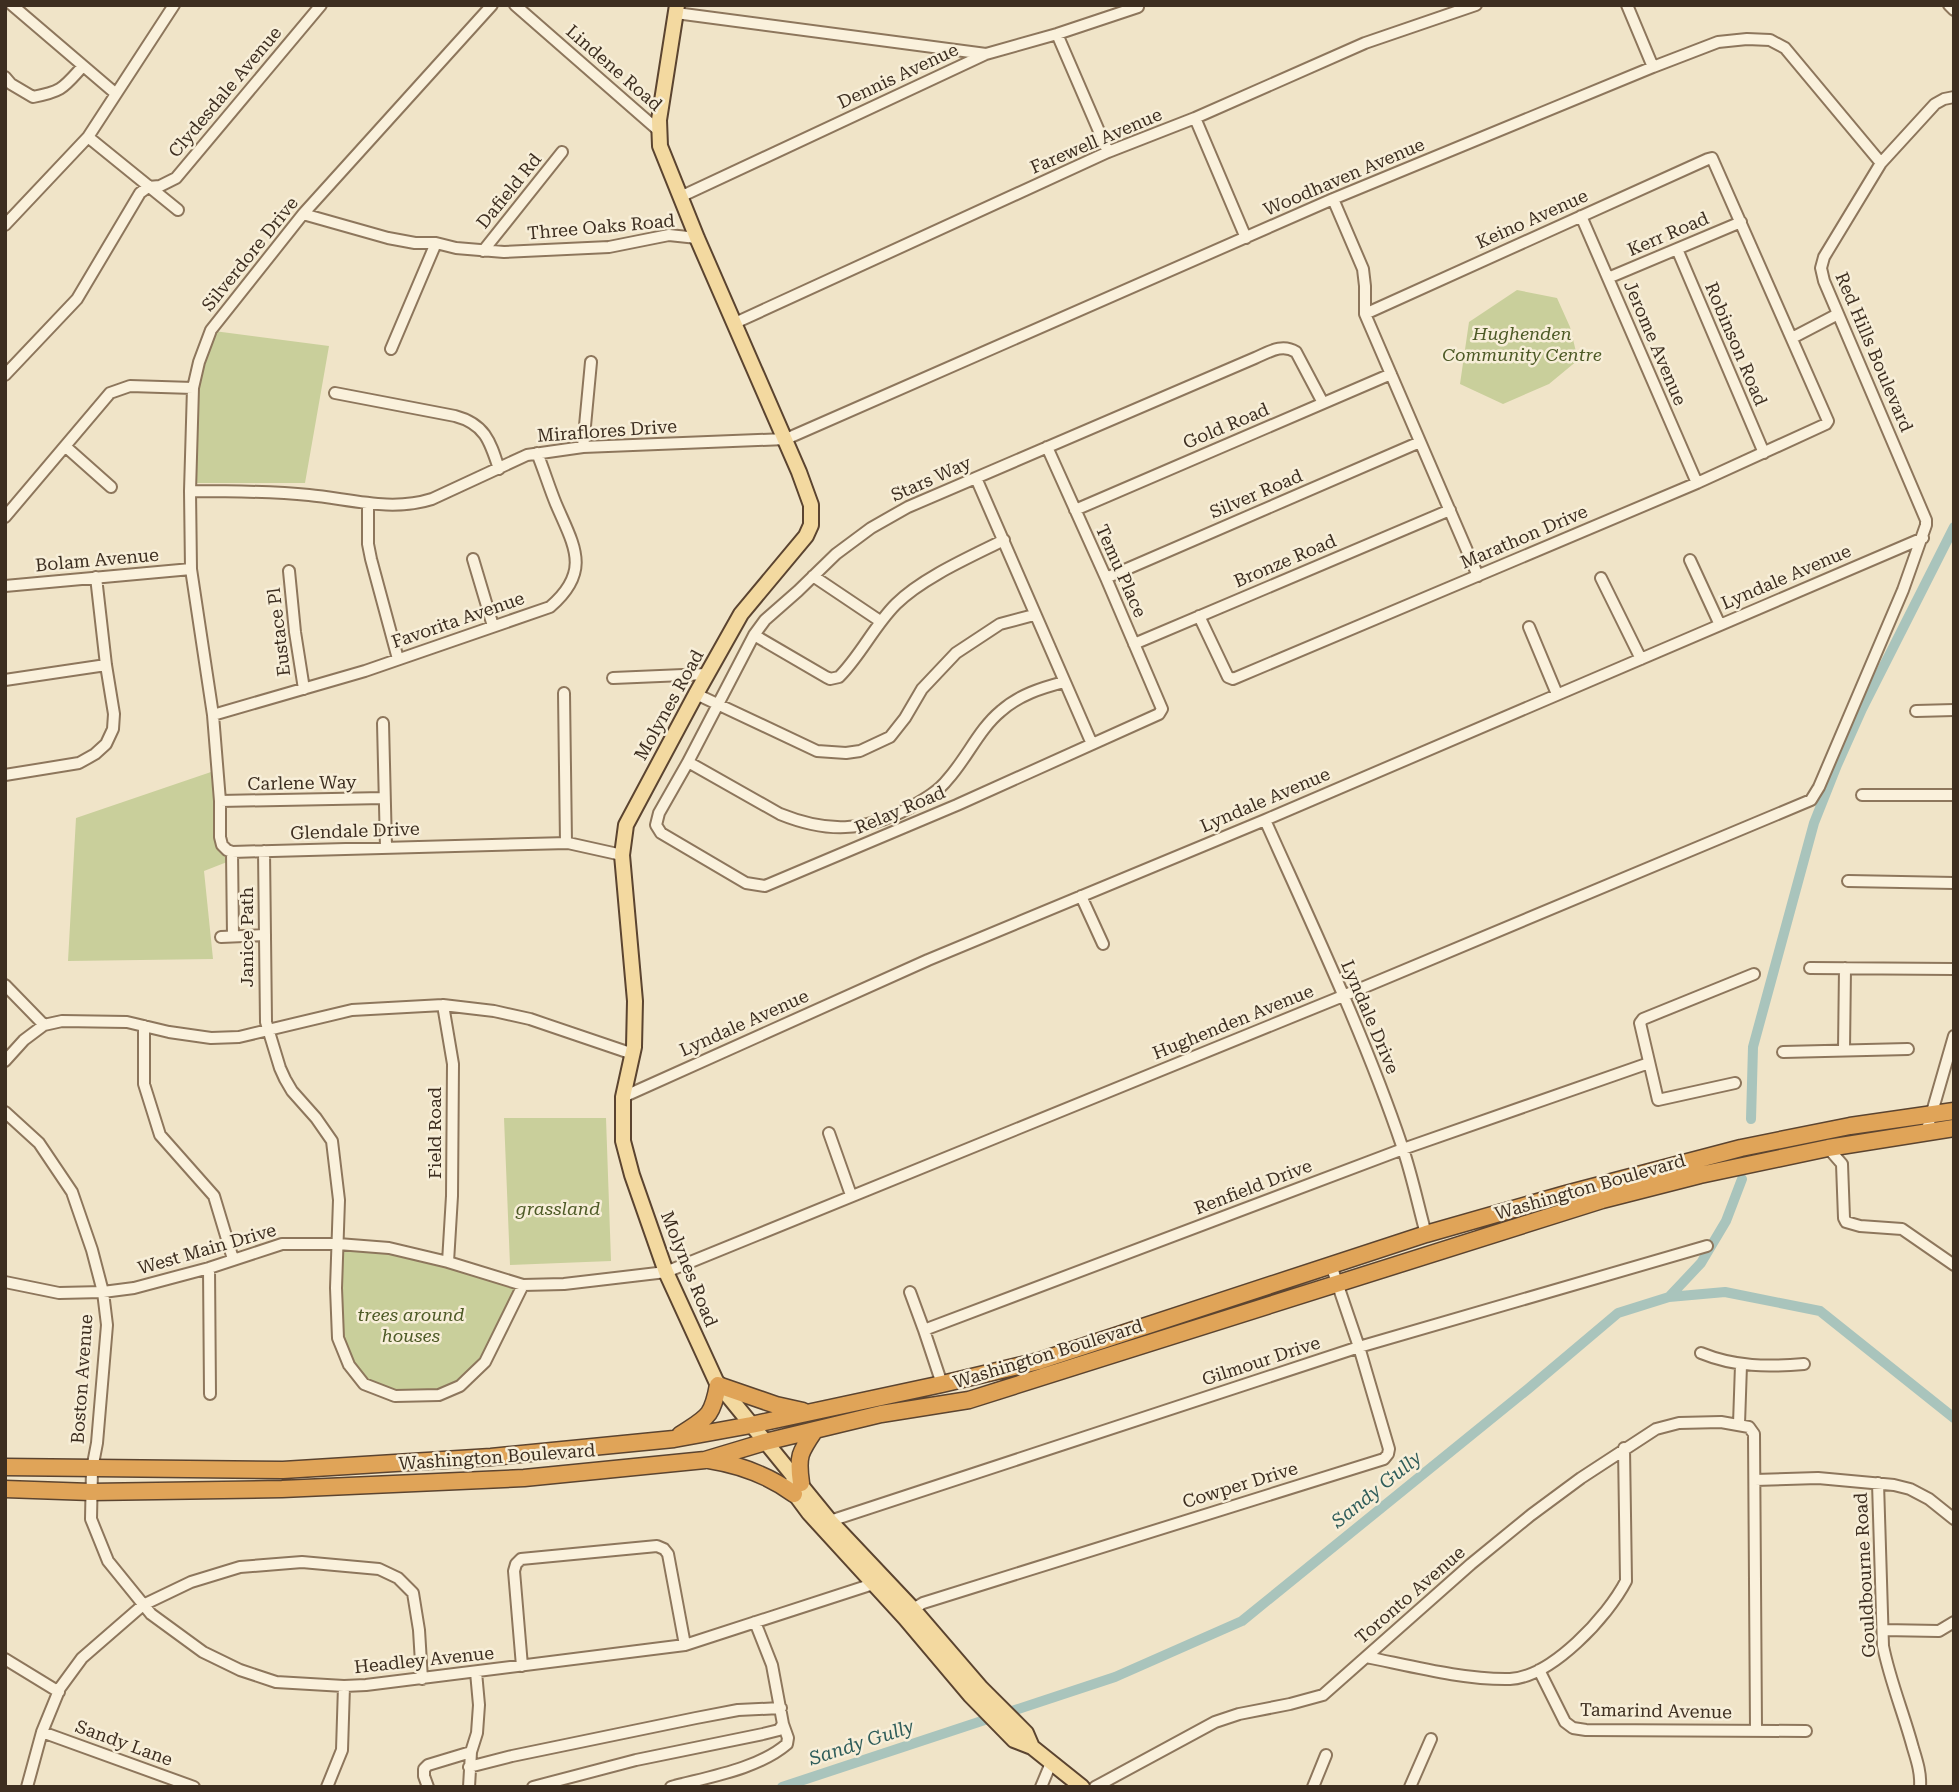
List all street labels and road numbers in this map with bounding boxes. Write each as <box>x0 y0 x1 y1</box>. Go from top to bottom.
street label: Lindene Road <box>562 20 667 115</box>
street label: Clydesdale Avenue <box>164 22 286 161</box>
street label: Dennis Avenue <box>834 38 961 113</box>
street label: Farewell Avenue <box>1027 103 1165 178</box>
street label: Woodhaven Avenue <box>1260 133 1428 220</box>
street label: Dafield Rd <box>472 148 546 233</box>
street label: Keino Avenue <box>1473 184 1591 253</box>
street label: Silverdore Drive <box>197 192 302 315</box>
street label: Kerr Road <box>1624 207 1712 260</box>
street label: Three Oaks Road <box>526 210 676 243</box>
street label: Red Hills Boulevard <box>1831 269 1918 435</box>
street label: Jerome Avenue <box>1620 277 1691 408</box>
street label: Robinson Road <box>1701 279 1772 409</box>
street label: Gold Road <box>1180 398 1272 453</box>
street label: Miraflores Drive <box>536 415 678 446</box>
street label: Stars Way <box>887 451 974 506</box>
street label: Silver Road <box>1206 464 1306 522</box>
street label: Marathon Drive <box>1457 500 1591 573</box>
street label: Temu Place <box>1092 521 1151 621</box>
street label: Bronze Road <box>1231 529 1340 592</box>
street label: Lyndale Avenue <box>1718 540 1854 613</box>
street label: Bolam Avenue <box>34 544 160 575</box>
street label: Eustace Pl <box>263 586 294 677</box>
street label: Favorita Avenue <box>389 587 527 652</box>
street label: Molynes Road <box>630 645 708 764</box>
street label: Lyndale Avenue <box>1197 763 1333 836</box>
street label: Carlene Way <box>247 771 357 794</box>
street label: Relay Road <box>851 781 949 838</box>
street label: Glendale Drive <box>290 818 420 843</box>
street label: Janice Path <box>236 886 257 987</box>
street label: Lyndale Drive <box>1337 957 1404 1077</box>
street label: Hughenden Avenue <box>1149 980 1316 1063</box>
street label: Lyndale Avenue <box>676 985 812 1060</box>
street label: Field Road <box>424 1086 445 1179</box>
street label: Washington Boulevard <box>1492 1149 1688 1224</box>
street label: Renfield Drive <box>1191 1154 1315 1219</box>
street label: Molynes Road <box>657 1208 722 1330</box>
street label: West Main Drive <box>135 1219 279 1278</box>
street label: Boston Avenue <box>66 1313 97 1445</box>
street label: Washington Boulevard <box>950 1315 1146 1392</box>
street label: Gilmour Drive <box>1199 1332 1323 1389</box>
street label: Washington Boulevard <box>398 1439 597 1474</box>
street label: Cowper Drive <box>1180 1457 1300 1512</box>
street label: Gouldbourne Road <box>1850 1491 1879 1658</box>
street label: Toronto Avenue <box>1351 1541 1469 1648</box>
street label: Headley Avenue <box>353 1642 495 1677</box>
street label: Tamarind Avenue <box>1580 1699 1732 1722</box>
street label: Sandy Lane <box>73 1715 176 1770</box>

